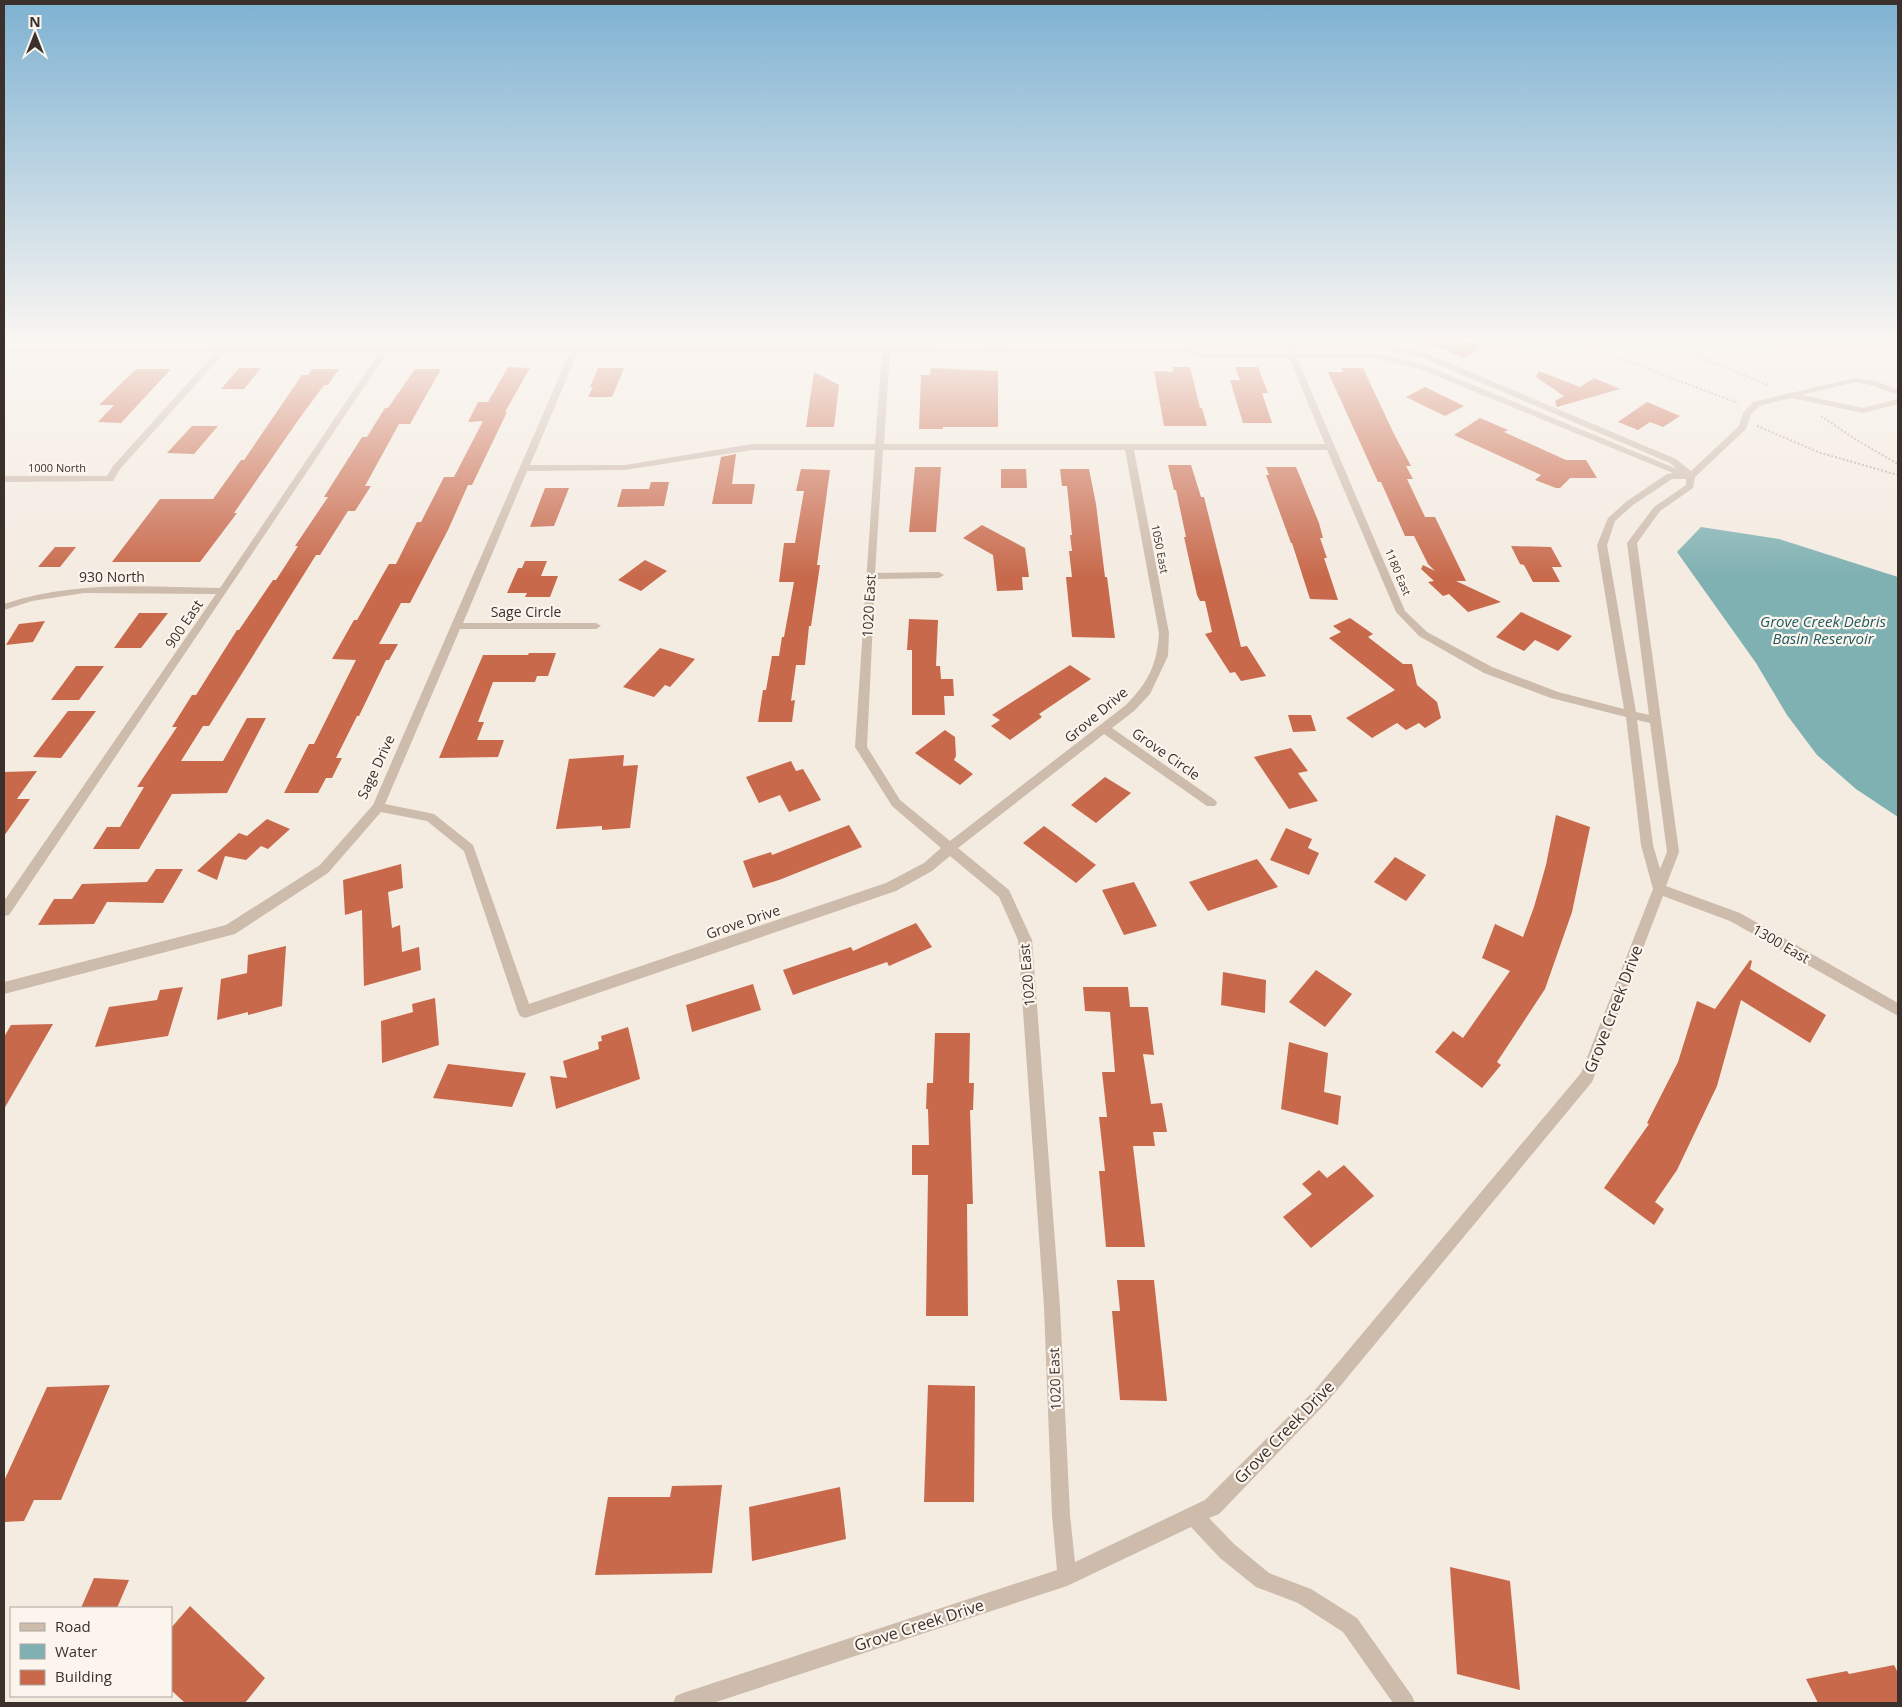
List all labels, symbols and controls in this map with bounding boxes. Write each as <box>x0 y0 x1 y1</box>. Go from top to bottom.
north arrow <box>10 10 60 60</box>
text: N <box>29 12 41 31</box>
street label: 1000 North <box>28 460 86 475</box>
street label: 1050 East <box>1148 523 1173 575</box>
street label: 1180 East <box>1382 546 1415 598</box>
street label: 930 North <box>79 567 145 586</box>
street label: 1020 East <box>857 574 880 638</box>
street label: 900 East <box>160 596 207 652</box>
street label: Sage Circle <box>491 602 562 621</box>
water label: Grove Creek Debris Basin Reservoir <box>1760 611 1887 648</box>
street label: Grove Drive <box>1060 682 1131 747</box>
street label: Grove Circle <box>1128 723 1204 784</box>
street label: Sage Drive <box>352 731 399 802</box>
street label: Grove Drive <box>703 900 782 943</box>
street label: 1300 East <box>1749 920 1813 968</box>
street label: Grove Creek Drive <box>1578 942 1648 1076</box>
street label: 1020 East <box>1014 943 1039 1007</box>
street label: 1020 East <box>1044 1347 1065 1411</box>
street label: Grove Creek Drive <box>1229 1376 1339 1488</box>
street label: Grove Creek Drive <box>851 1594 987 1656</box>
legend <box>10 1607 172 1697</box>
text: Road <box>55 1616 91 1636</box>
text: Water <box>55 1641 97 1661</box>
text: Building <box>55 1666 112 1686</box>

